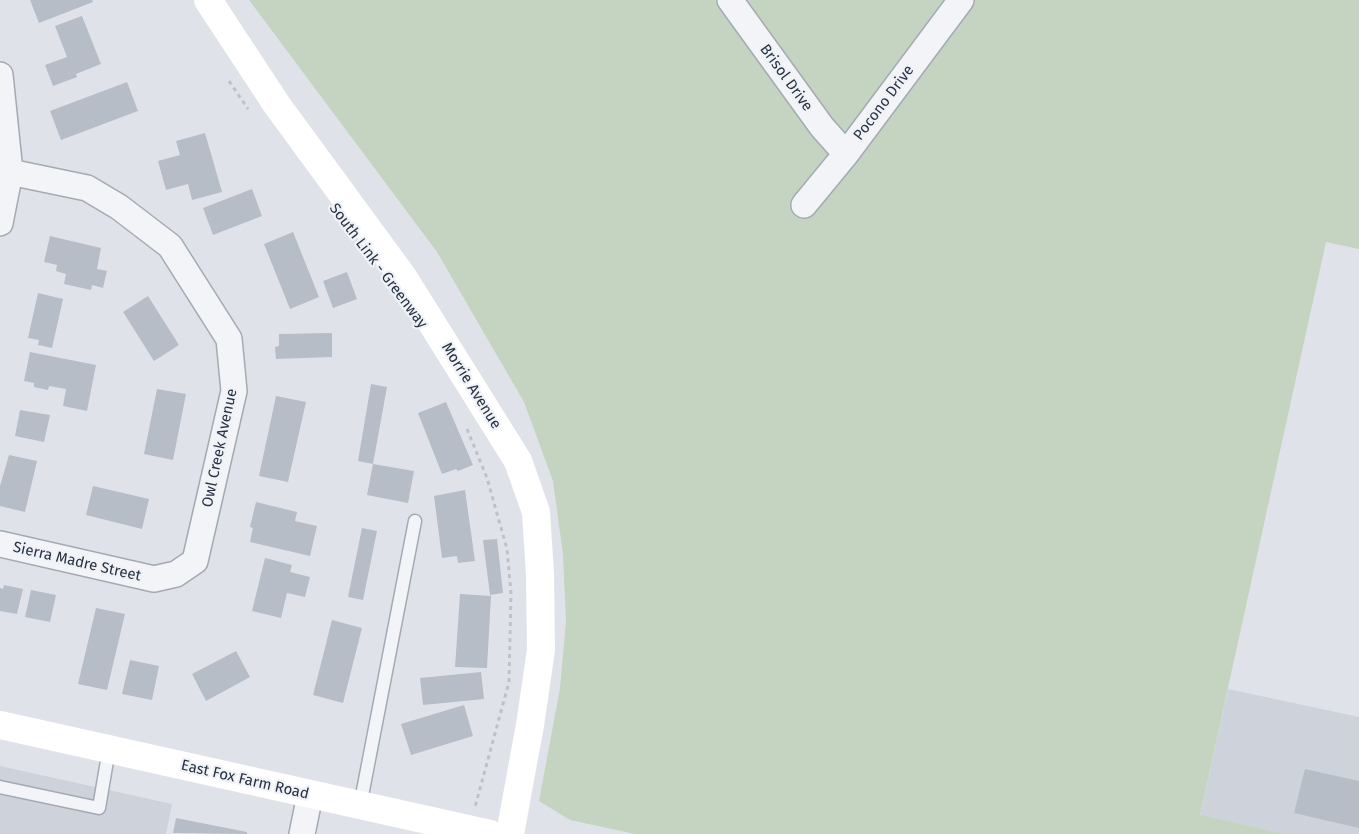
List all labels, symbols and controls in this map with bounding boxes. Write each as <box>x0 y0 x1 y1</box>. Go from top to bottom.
street label: Brisol Drive <box>756 41 816 115</box>
street label: Pocono Drive <box>850 62 918 144</box>
street label: South Link - Greenway <box>325 200 431 332</box>
street label: Morrie Avenue <box>437 340 505 432</box>
street label: Owl Creek Avenue <box>199 387 241 509</box>
street label: Sierra Madre Street <box>11 539 143 585</box>
street label: East Fox Farm Road <box>179 757 311 803</box>

